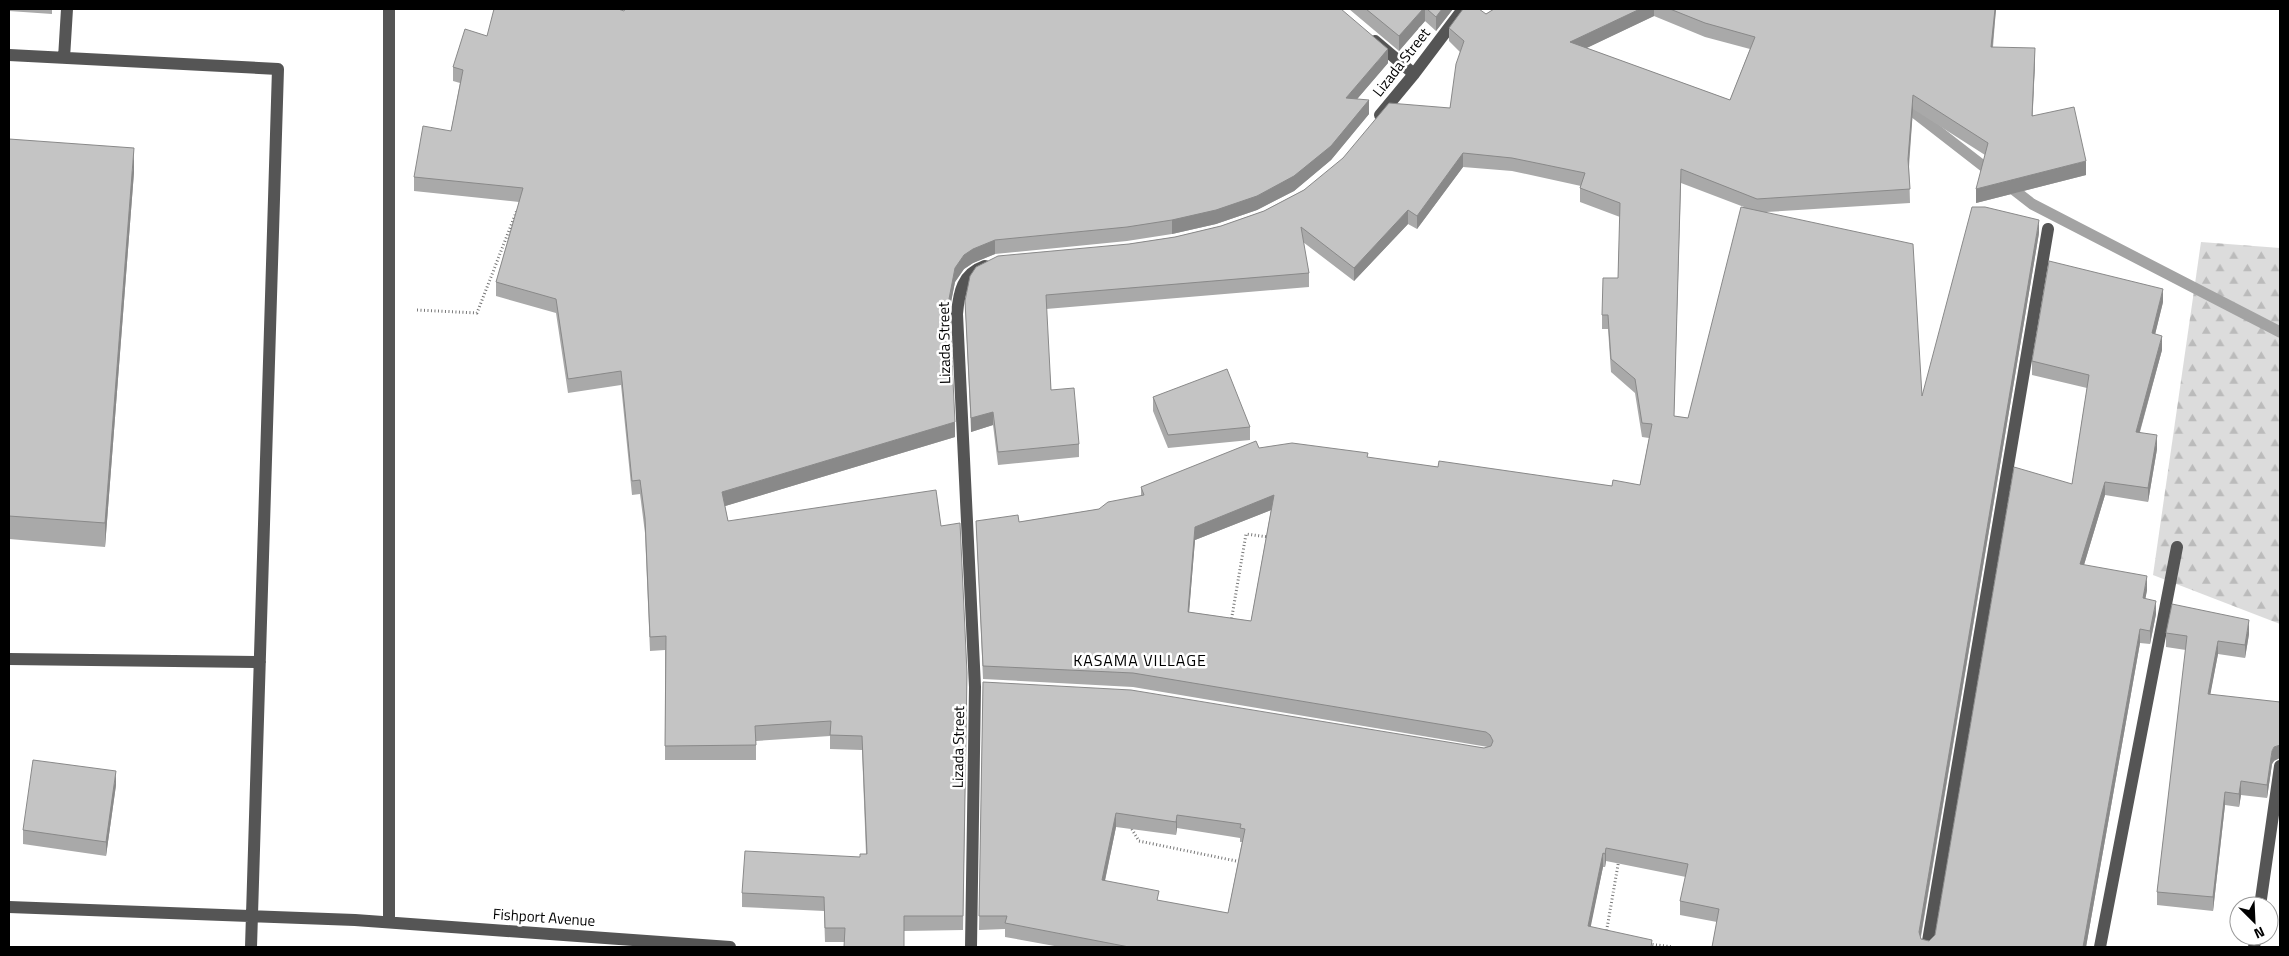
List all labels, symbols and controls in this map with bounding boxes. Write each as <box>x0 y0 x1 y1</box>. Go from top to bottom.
street label: Lizada Street <box>1367 22 1436 101</box>
street label: Lizada Street <box>932 301 956 384</box>
district label: KASAMA VILLAGE <box>1073 648 1207 672</box>
street label: Lizada Street <box>946 705 970 788</box>
north arrow <box>2229 896 2279 946</box>
street label: Fishport Avenue <box>492 902 596 932</box>
text: N <box>2251 922 2268 945</box>

